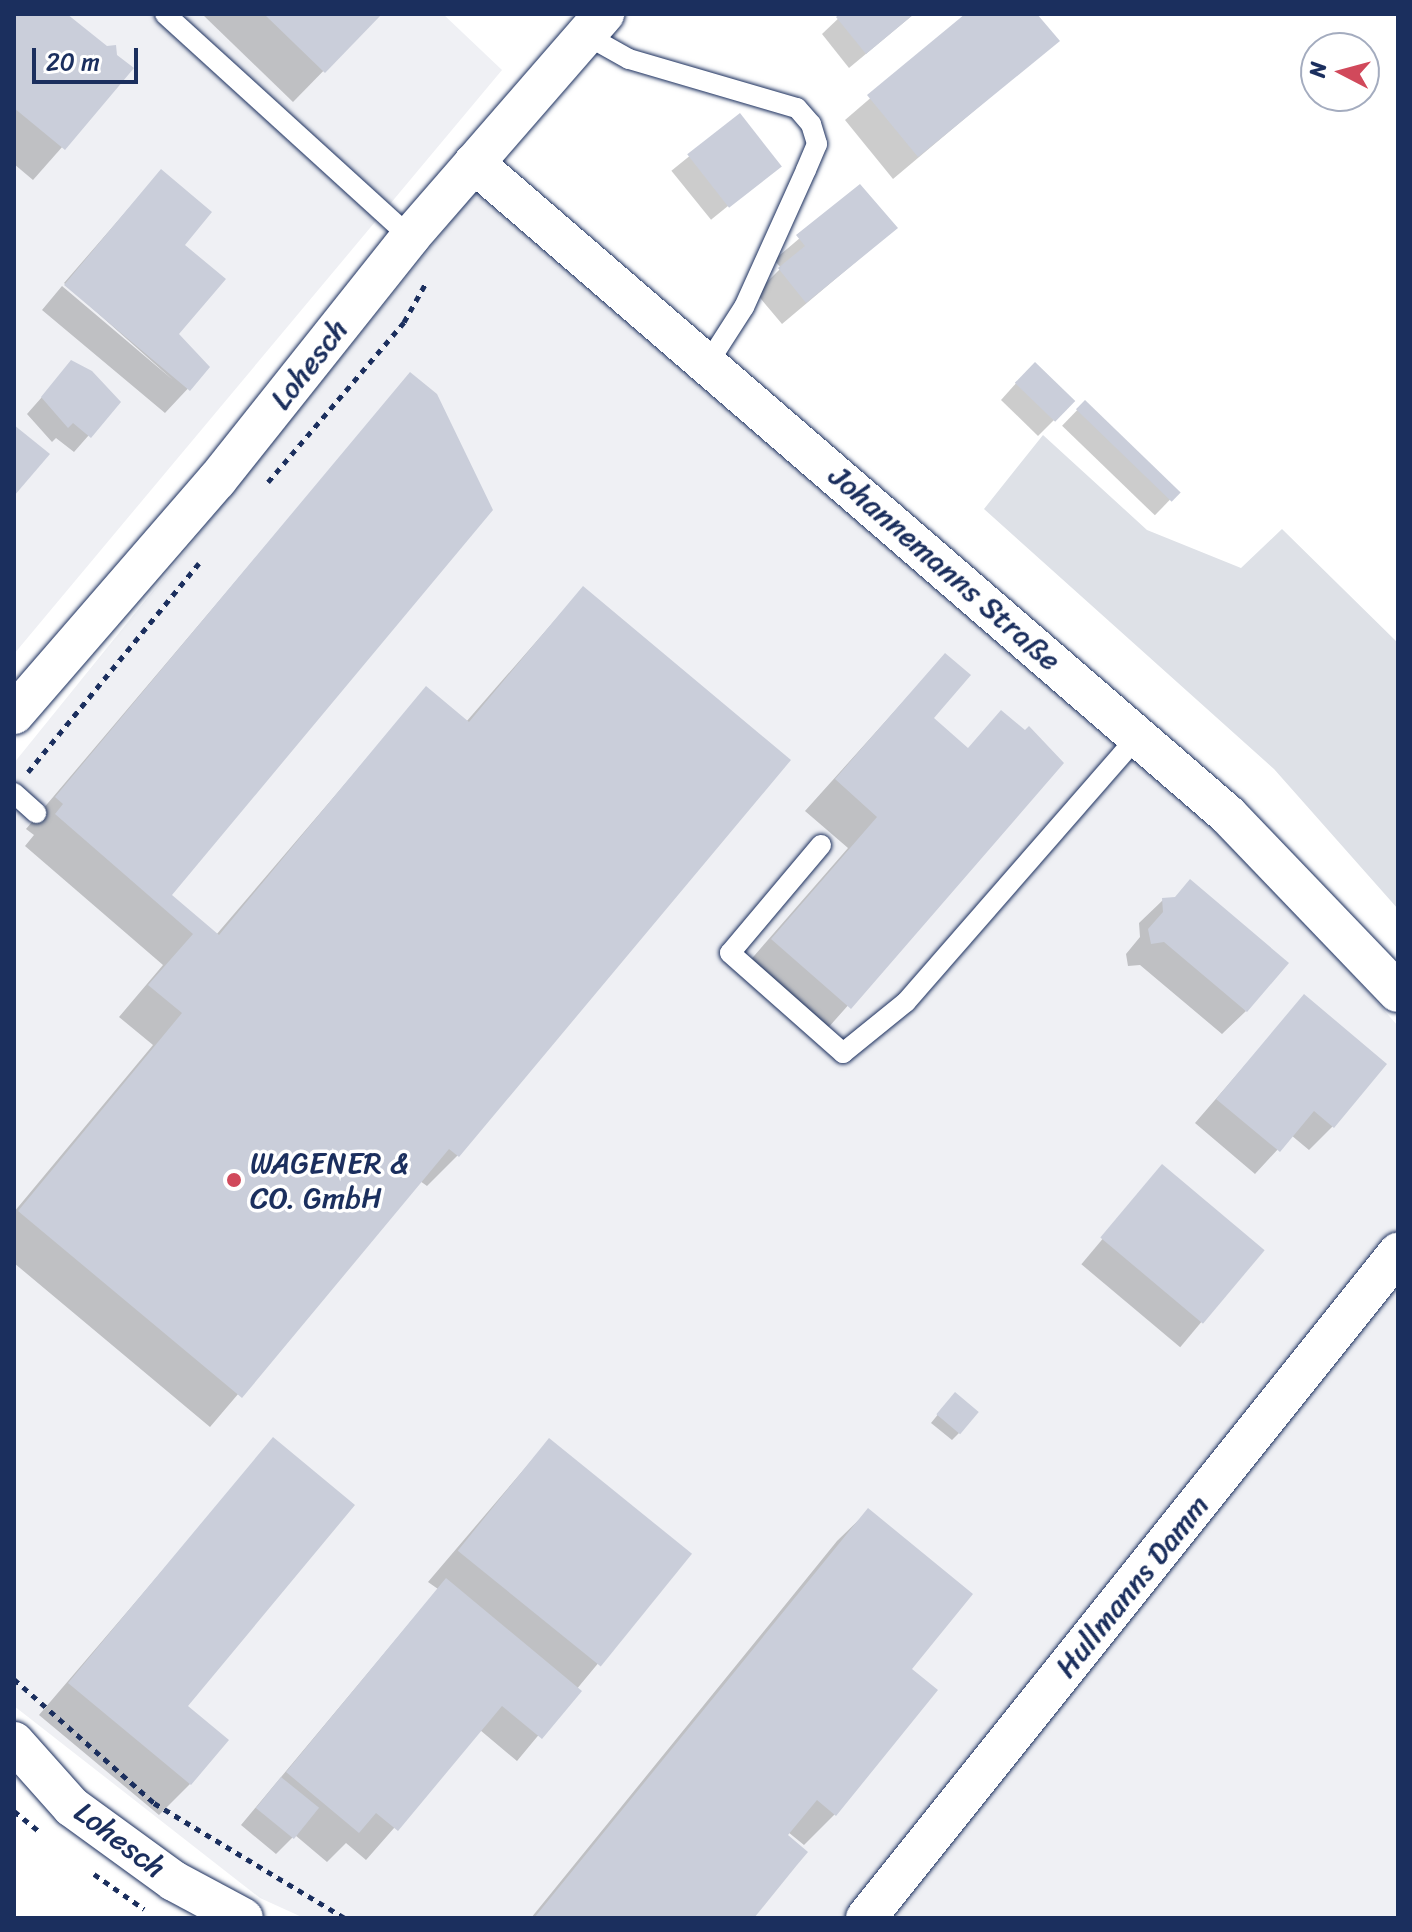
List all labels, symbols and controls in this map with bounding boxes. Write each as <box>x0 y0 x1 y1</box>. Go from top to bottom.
scale bar <box>36 32 142 82</box>
north arrow <box>1300 32 1380 112</box>
text: 20 m <box>46 41 100 83</box>
text: N <box>1297 60 1338 79</box>
street label: Lohesch <box>263 312 355 416</box>
street label: Johannemanns Straße <box>822 458 1068 678</box>
place label: WAGENER & CO. GmbH <box>250 1145 409 1216</box>
marker: WAGENER & CO. GmbH <box>225 1171 243 1189</box>
street label: Hullmanns Damm <box>1048 1488 1216 1684</box>
street label: Lohesch <box>67 1794 173 1886</box>

